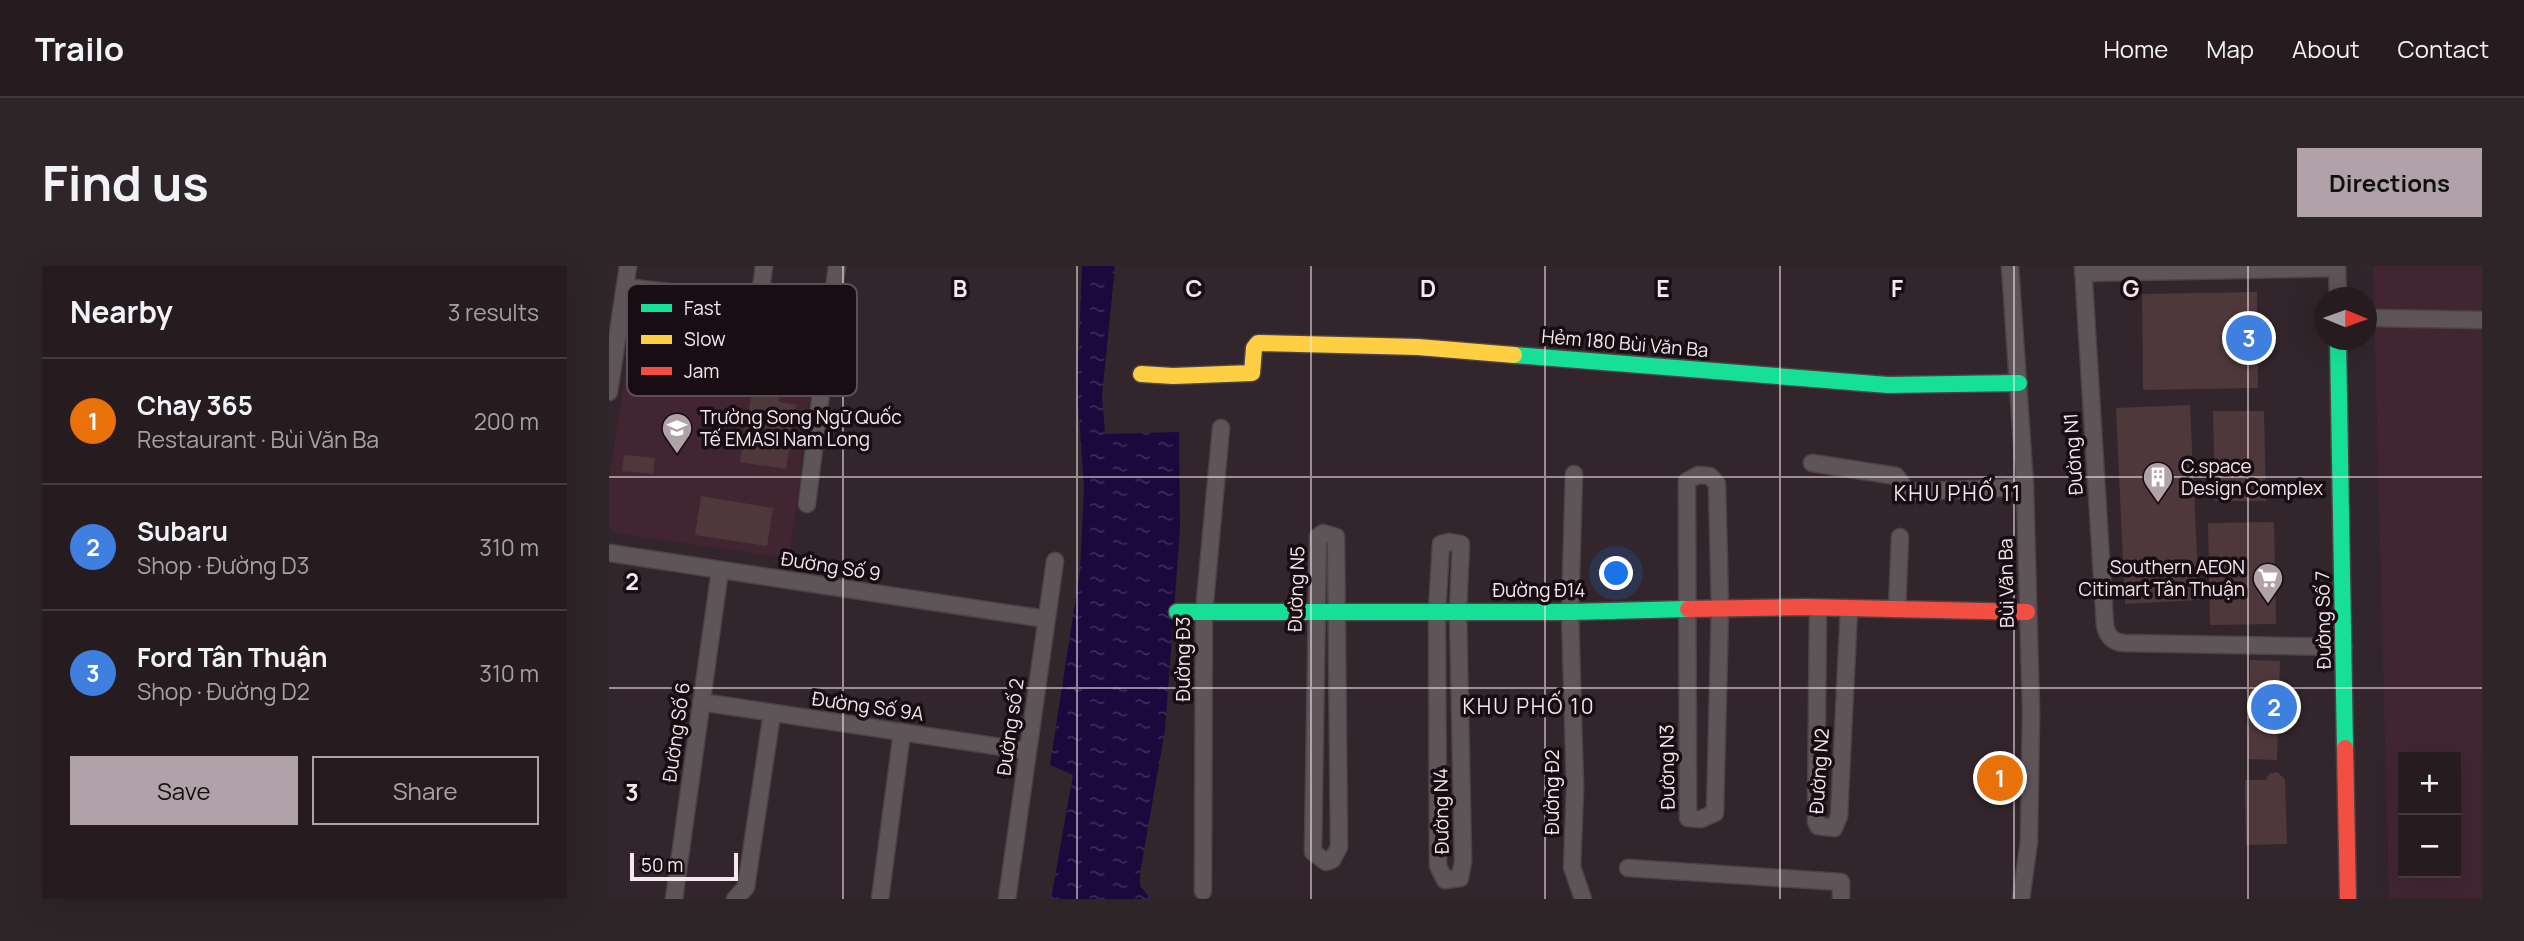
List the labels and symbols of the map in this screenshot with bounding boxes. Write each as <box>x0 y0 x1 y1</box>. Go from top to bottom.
text: B <box>953 272 967 304</box>
text: C <box>1186 272 1203 304</box>
text: D <box>1420 272 1436 304</box>
text: E <box>1656 272 1670 304</box>
text: F <box>1891 272 1903 304</box>
text: G <box>2123 272 2140 304</box>
legend <box>627 284 857 396</box>
north arrow <box>2314 287 2377 350</box>
text: Fast <box>684 295 721 321</box>
pin: 3 <box>2226 312 2272 364</box>
street label: Hẻm 180 Bùi Văn Ba <box>1540 323 1710 363</box>
text: Slow <box>684 326 726 352</box>
text: Jam <box>684 358 719 384</box>
place label: Trường Song Ngữ Quốc Tế EMASI Nam Long <box>700 404 902 452</box>
school or university icon: Trường Song Ngữ Quốc Tế EMASI Nam Long <box>660 411 694 455</box>
street label: Đường N1 <box>2057 412 2089 496</box>
place label: C.space Design Complex <box>2181 453 2323 501</box>
building icon: C.space Design Complex <box>2141 460 2175 504</box>
district label: KHU PHỐ 11 <box>1894 477 2022 507</box>
street label: Bùi Văn Ba <box>1992 538 2020 628</box>
street label: Đường Số 9 <box>779 545 883 587</box>
street label: Đường N5 <box>1282 546 1310 632</box>
place label: Southern AEON Citimart Tân Thuận <box>2079 554 2245 602</box>
your location <box>1599 556 1633 590</box>
supermarket icon: Southern AEON Citimart Tân Thuận <box>2251 561 2285 605</box>
text: 2 <box>625 565 639 597</box>
street label: Đường Số 7 <box>2309 571 2337 669</box>
street label: Đường Đ14 <box>1492 577 1586 603</box>
street label: Đường Đ3 <box>1170 617 1196 702</box>
street label: Đường số 2 <box>990 677 1030 777</box>
street label: Đường Số 6 <box>656 680 696 784</box>
pin: 2 <box>2251 681 2297 733</box>
street label: Đường Số 9A <box>811 685 925 727</box>
district label: KHU PHỐ 10 <box>1462 690 1596 720</box>
street label: Đường N3 <box>1653 724 1681 810</box>
street label: Đường N2 <box>1803 727 1835 815</box>
street label: Đường Đ2 <box>1539 749 1565 835</box>
pin: 1 <box>1977 752 2023 804</box>
street label: Đường N4 <box>1427 768 1455 854</box>
text: 3 <box>625 776 639 808</box>
scale bar <box>630 850 739 882</box>

